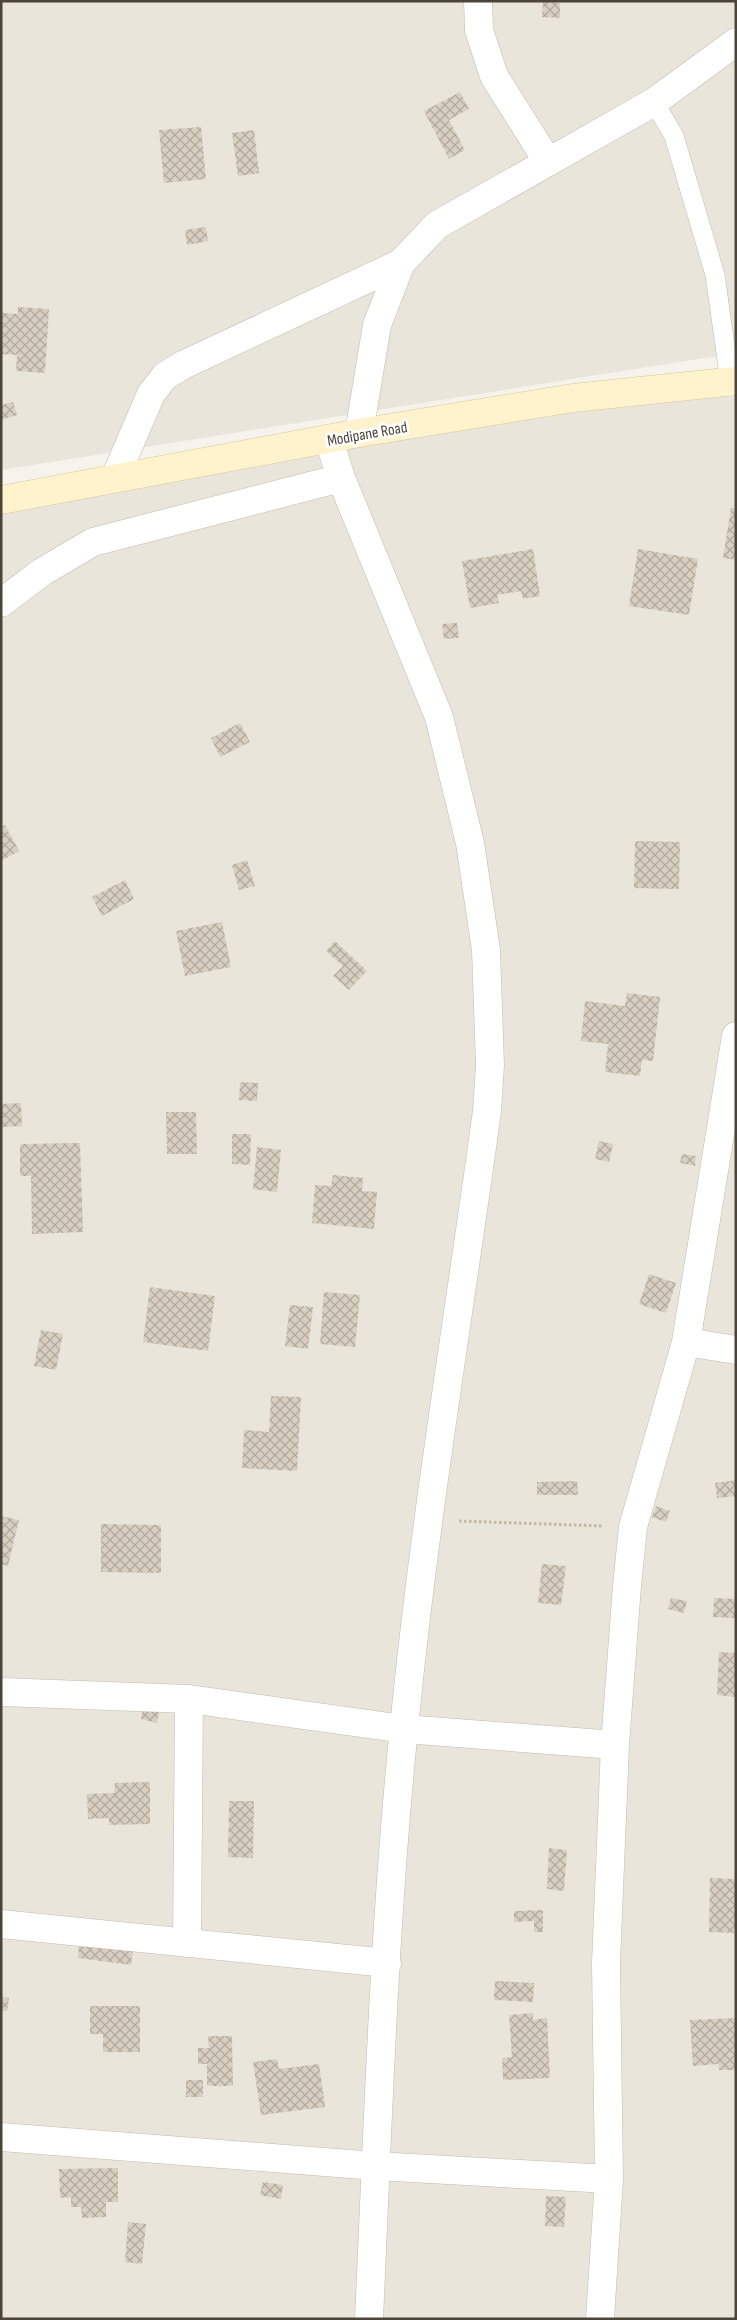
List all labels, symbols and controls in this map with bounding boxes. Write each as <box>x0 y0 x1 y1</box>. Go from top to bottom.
street label: Modipane Road <box>326 418 409 451</box>

